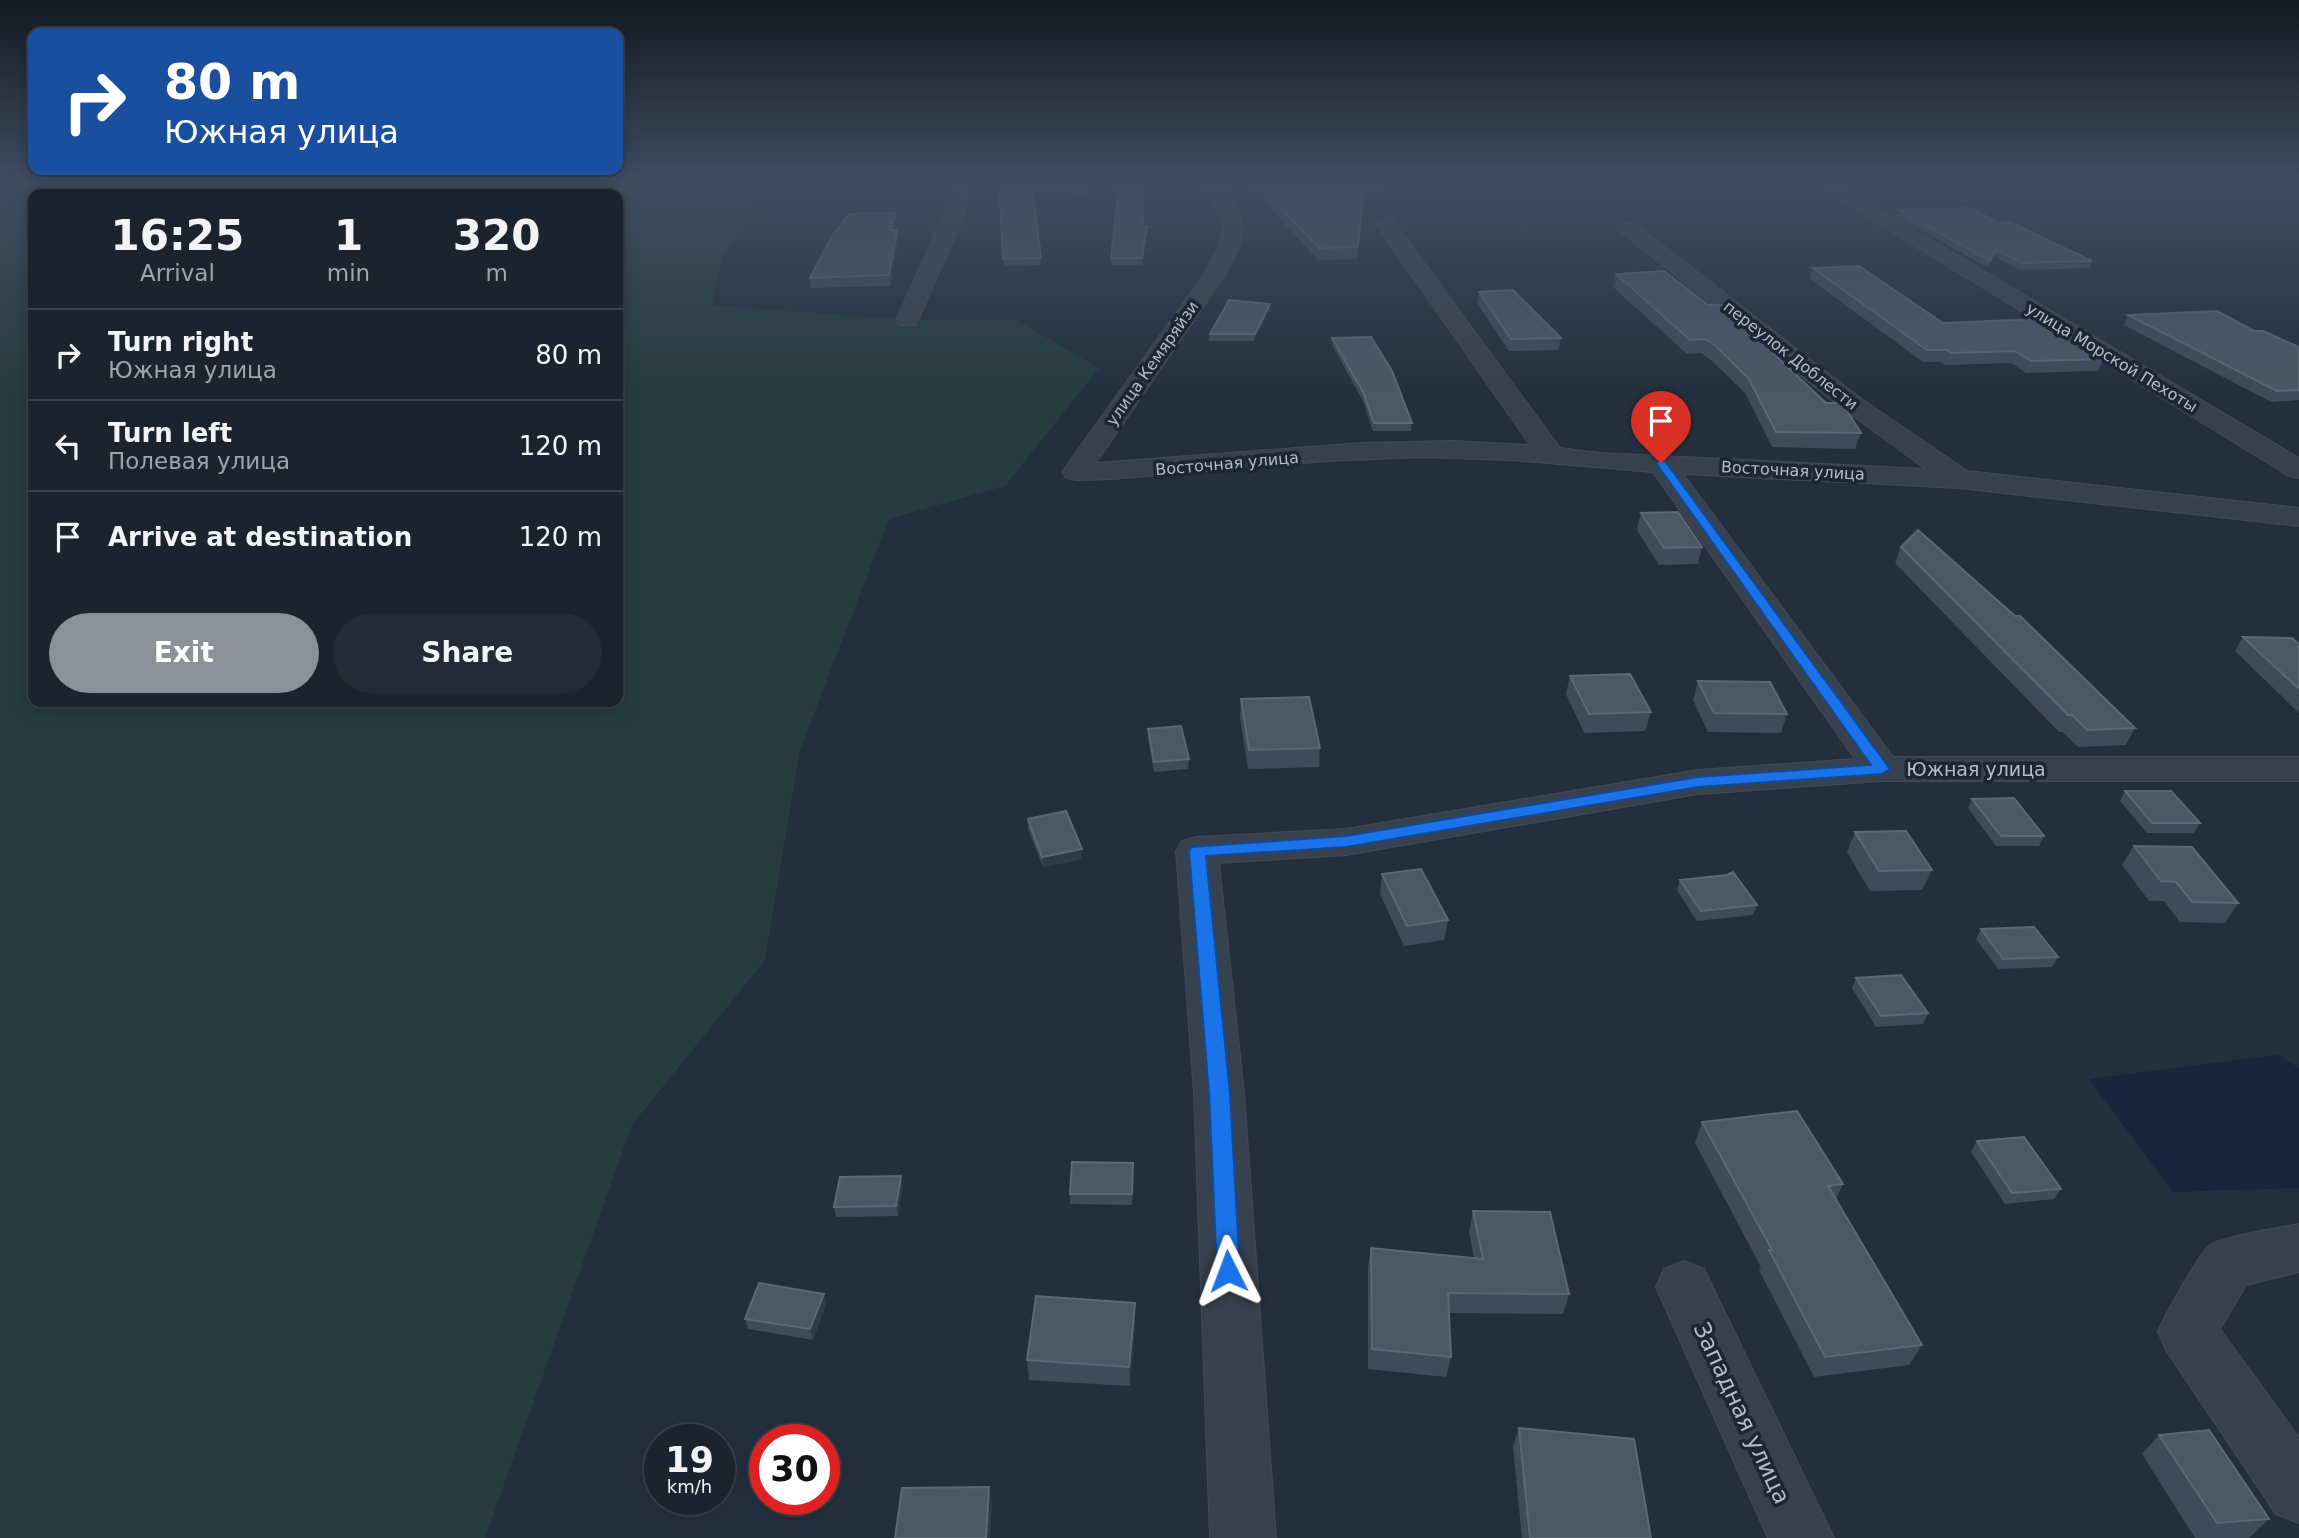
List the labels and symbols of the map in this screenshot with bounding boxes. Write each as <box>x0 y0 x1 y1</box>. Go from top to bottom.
street label: улица Кемяряйзи <box>1102 297 1203 429</box>
street label: переулок Доблести <box>1720 297 1862 414</box>
street label: улица Морской Пехоты <box>2023 299 2201 416</box>
pin <box>1631 391 1691 463</box>
street label: Восточная улица <box>1155 448 1300 479</box>
street label: Восточная улица <box>1721 457 1865 484</box>
street label: Южная улица <box>1906 758 2046 780</box>
position arrow <box>1191 1234 1265 1308</box>
street label: Западная улица <box>1689 1318 1795 1508</box>
speed limit sign: 30 <box>749 1424 840 1515</box>

